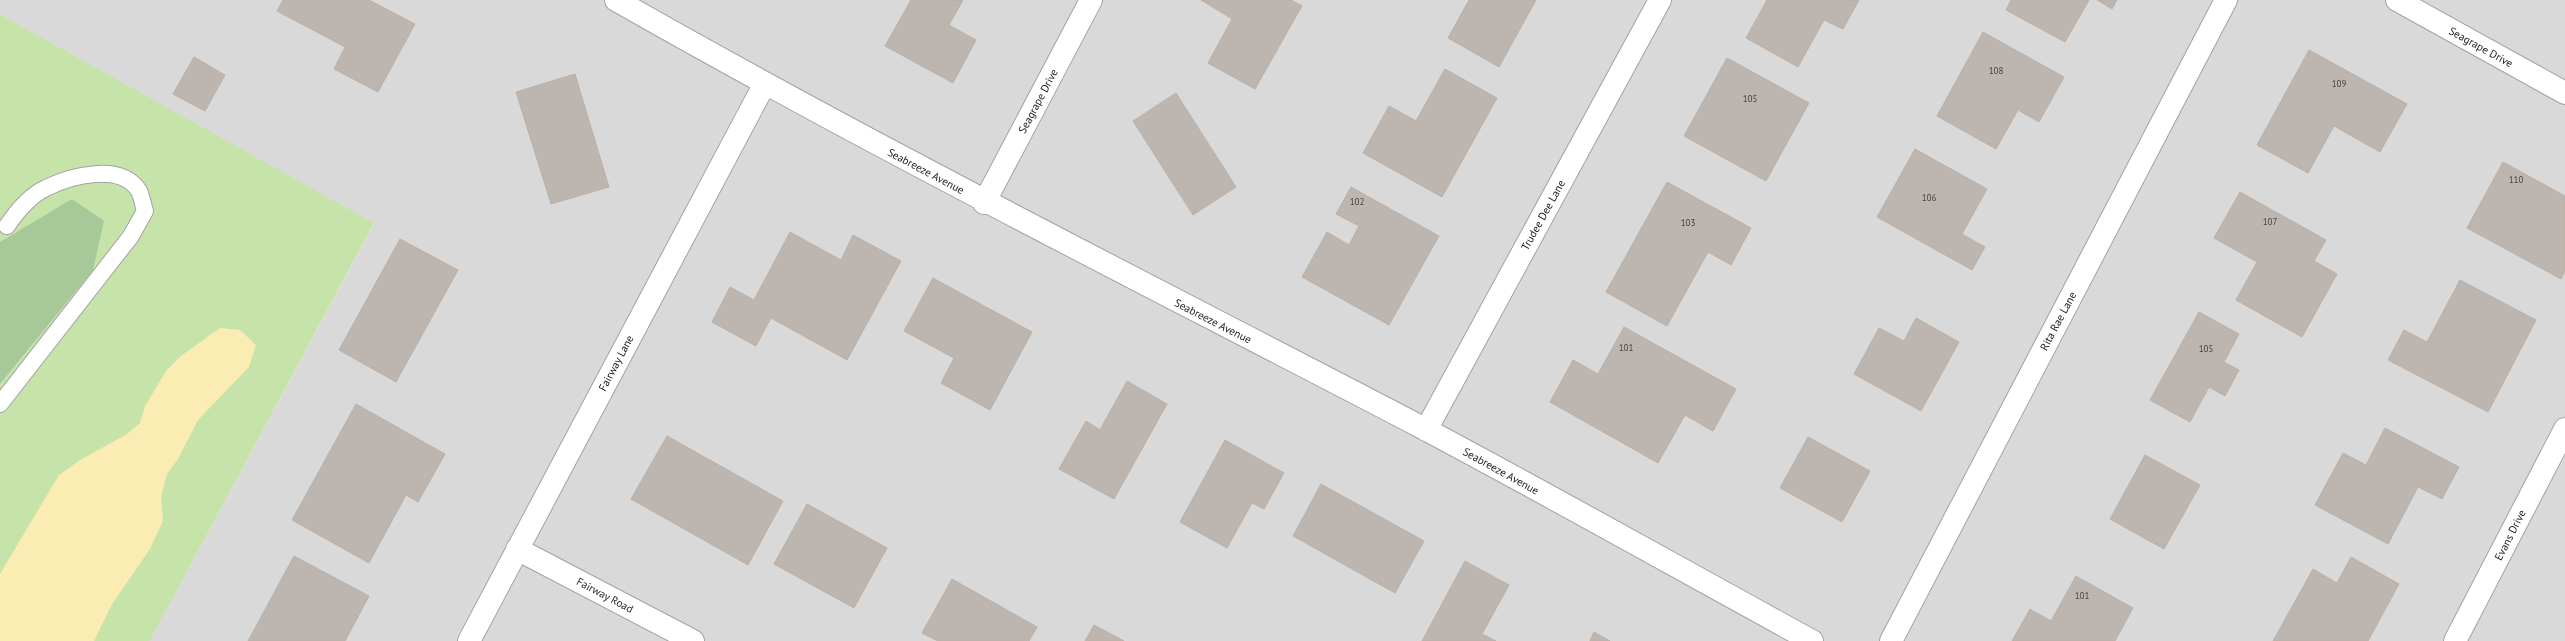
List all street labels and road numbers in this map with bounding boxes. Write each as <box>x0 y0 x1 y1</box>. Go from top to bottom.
street label: Seagrape Drive <box>2447 24 2516 71</box>
street label: Seagrape Drive <box>1015 66 1061 136</box>
street label: Seabreeze Avenue <box>885 145 967 197</box>
street label: Trudee Dee Lane <box>1518 177 1568 253</box>
street label: Rita Rae Lane <box>2037 289 2080 353</box>
street label: Seabreeze Avenue <box>1172 296 1254 347</box>
street label: Fairway Lane <box>595 332 637 393</box>
street label: Seabreeze Avenue <box>1461 444 1542 498</box>
street label: Evans Drive <box>2491 507 2529 563</box>
street label: Fairway Road <box>574 574 636 616</box>

